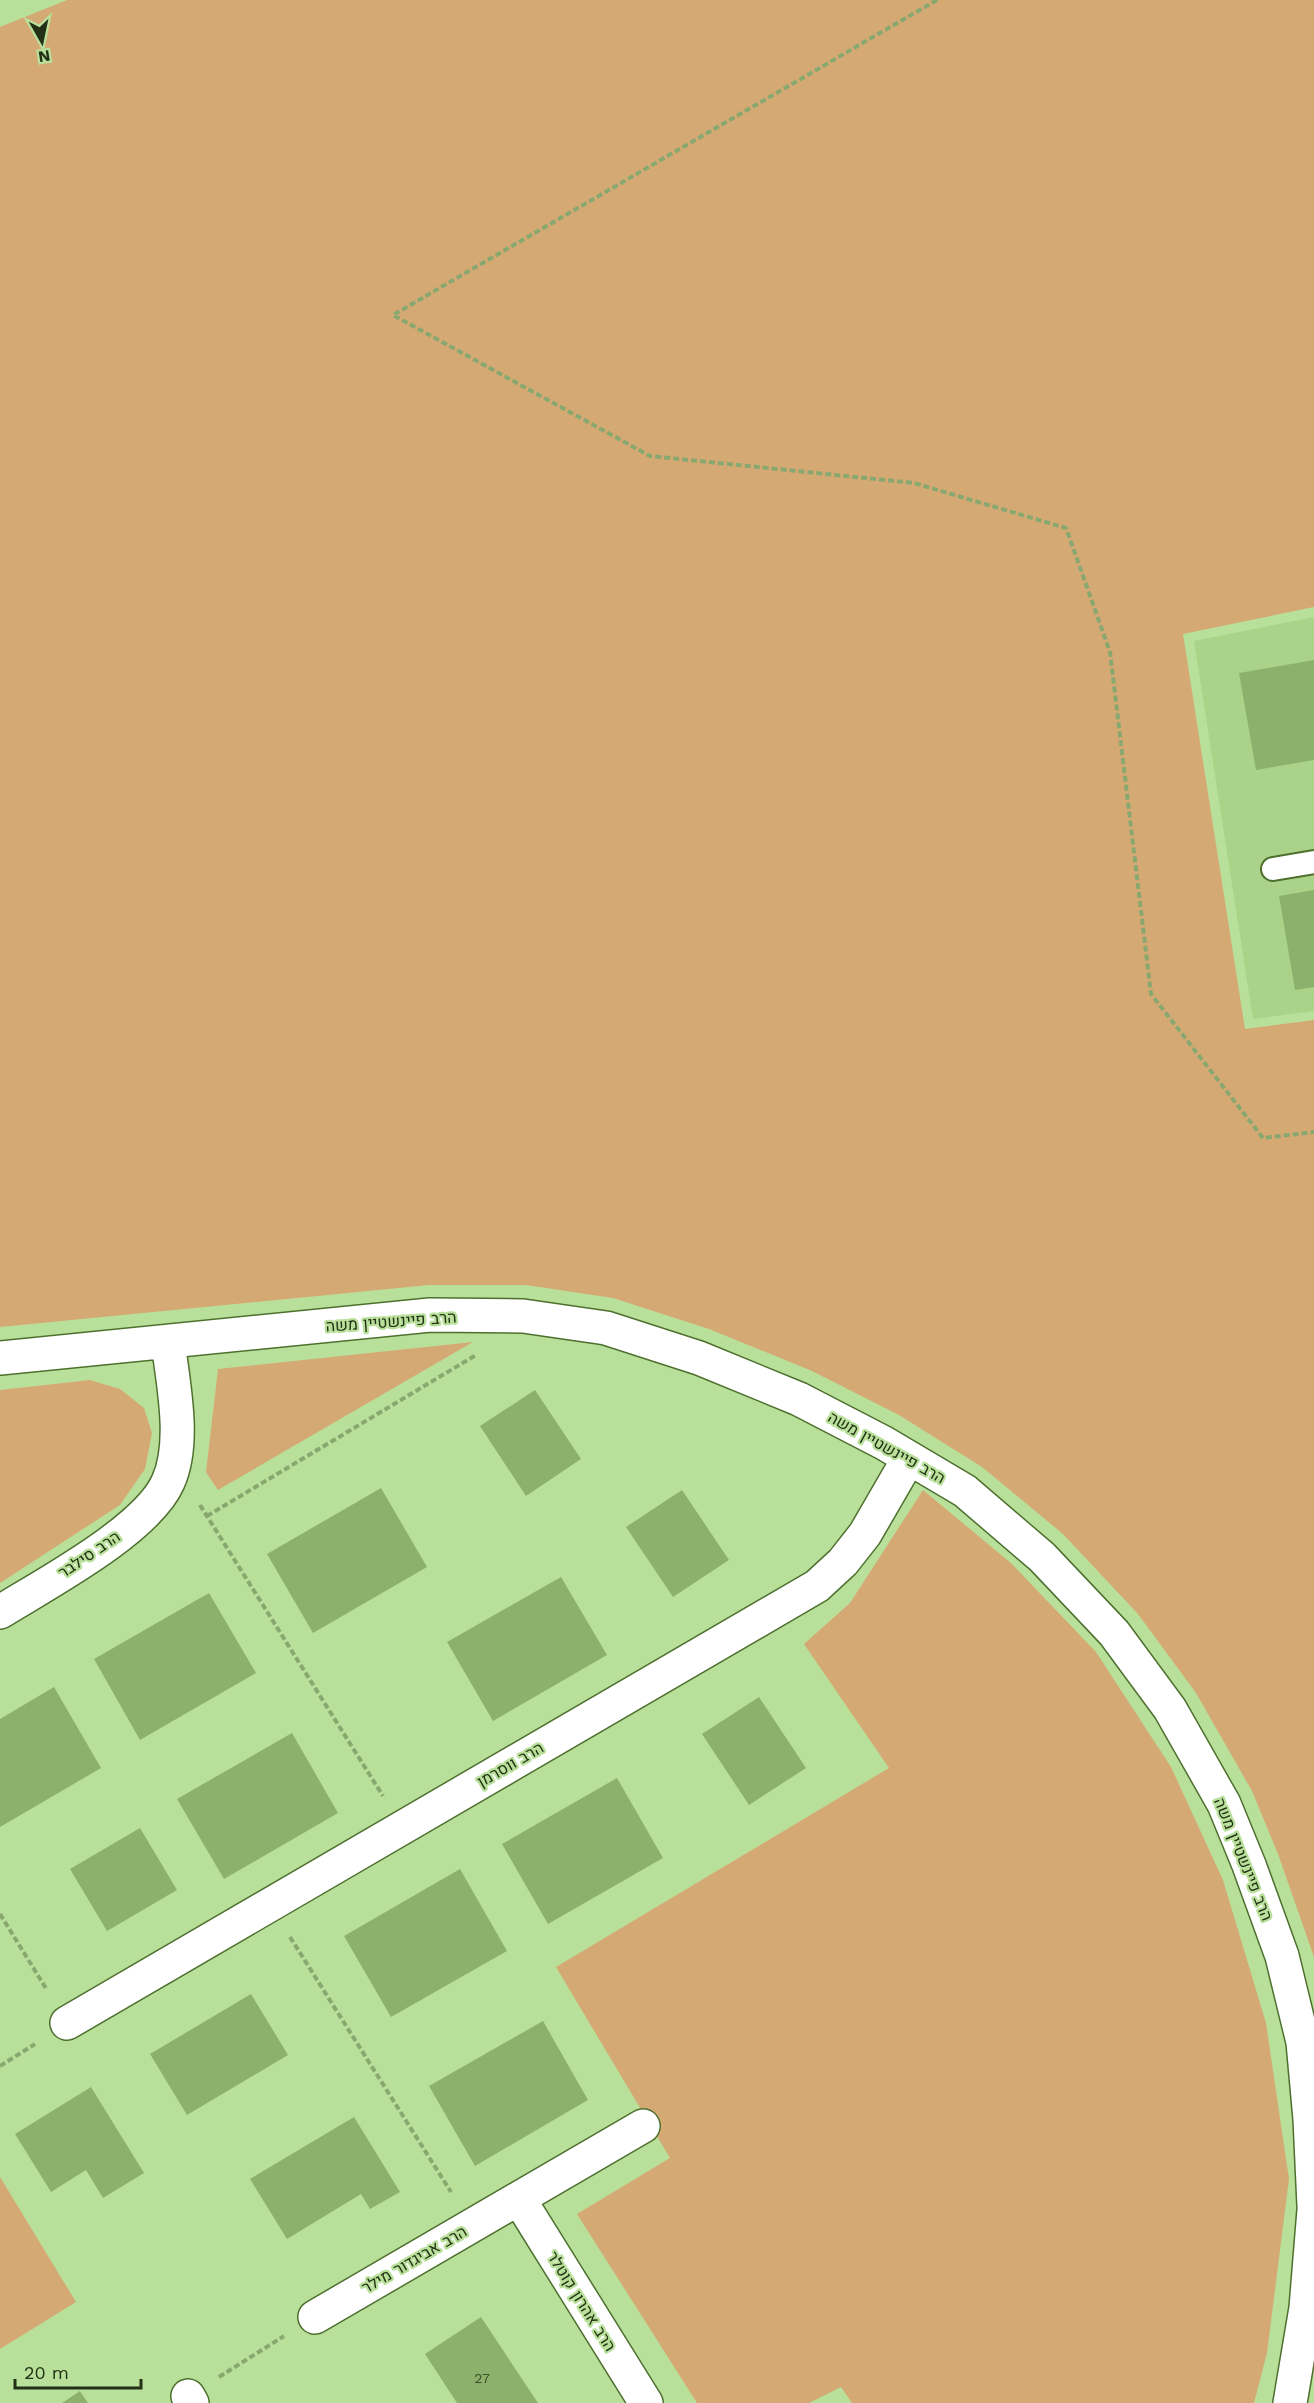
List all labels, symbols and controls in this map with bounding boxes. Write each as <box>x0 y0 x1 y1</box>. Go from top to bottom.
north arrow <box>12 12 72 72</box>
text: N <box>37 46 52 67</box>
street label: הרב פיינשטיין משה <box>325 1307 457 1336</box>
street label: הרב פיינשטיין משה <box>825 1407 949 1488</box>
street label: הרב סילבר <box>55 1527 124 1582</box>
street label: הרב ווסרמן <box>474 1738 547 1791</box>
street label: הרב פיינשטיין משה <box>1210 1795 1277 1924</box>
street label: הרב אביגדור מילר <box>358 2222 470 2297</box>
street label: הרב אהרון קוטלר <box>543 2248 620 2355</box>
scale bar <box>15 2352 141 2390</box>
text: 20 m <box>24 2362 69 2383</box>
house number: 27 <box>474 2370 490 2386</box>

